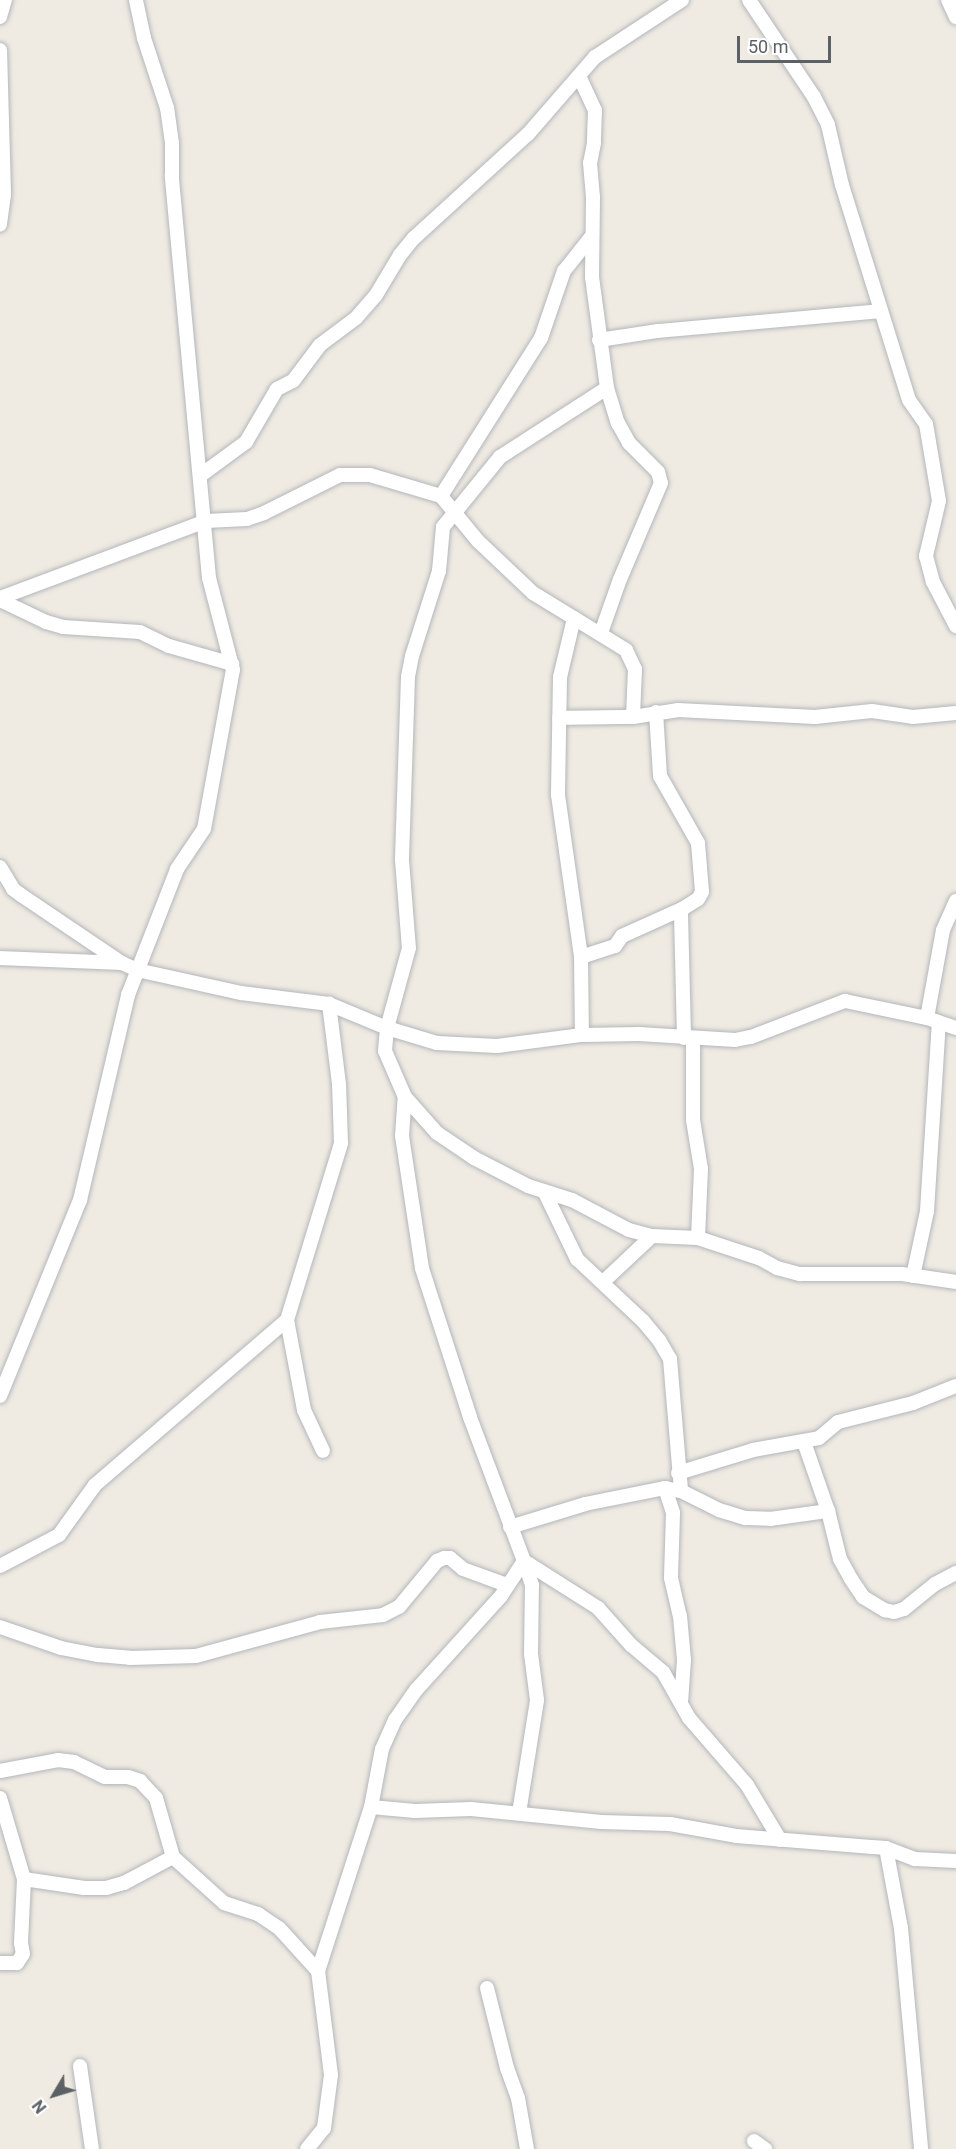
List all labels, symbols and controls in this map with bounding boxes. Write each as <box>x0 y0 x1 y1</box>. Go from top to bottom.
scale bar <box>740 24 834 62</box>
text: 50 m <box>748 36 788 57</box>
north arrow <box>24 2065 84 2125</box>
text: N <box>28 2096 50 2117</box>

